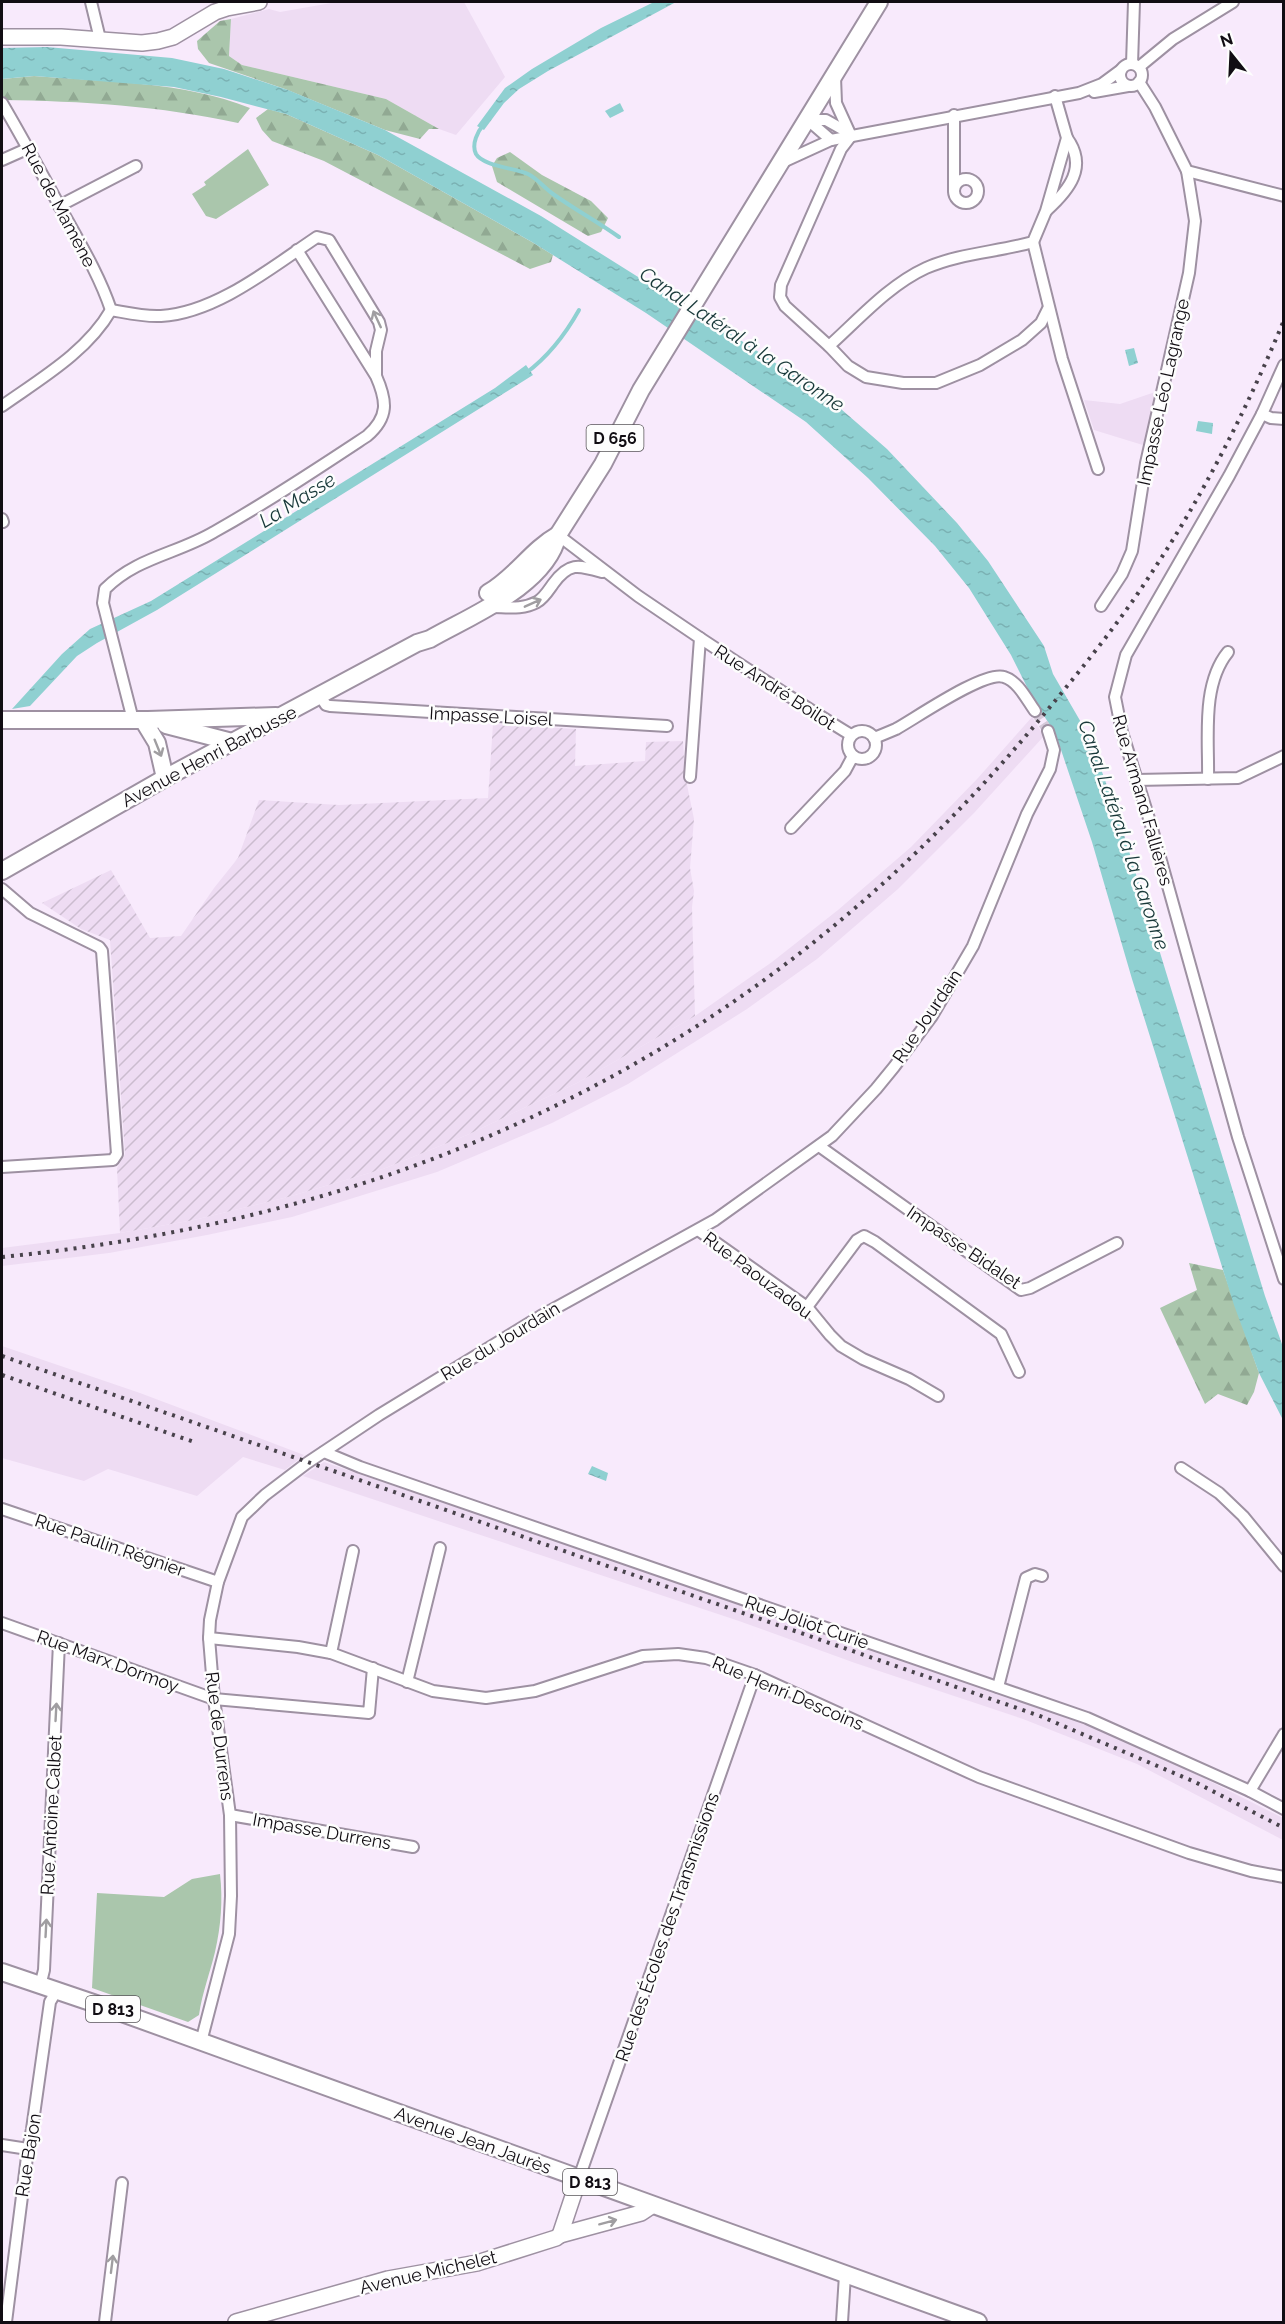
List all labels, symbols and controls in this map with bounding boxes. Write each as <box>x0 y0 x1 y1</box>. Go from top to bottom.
north arrow <box>1201 24 1261 84</box>
text: N <box>1218 29 1235 51</box>
street label: Rue de Mamène <box>17 139 101 271</box>
water label: Canal Latéral à la Garonne <box>635 261 849 417</box>
street label: Impasse Léo Lagrange <box>1133 296 1193 487</box>
one-way arrow <box>370 311 382 329</box>
road number: D 656 <box>586 425 644 451</box>
water label: La Masse <box>254 467 340 533</box>
one-way arrow <box>523 596 541 608</box>
street label: Rue André Boilot <box>711 640 839 734</box>
street label: Avenue Henri Barbusse <box>118 701 300 811</box>
street label: Impasse Loisel <box>429 702 553 730</box>
street label: Rue Armand Fallières <box>1109 712 1178 888</box>
water label: Canal Latéral à la Garonne <box>1073 717 1175 953</box>
one-way arrow <box>153 738 164 756</box>
street label: Rue Jourdain <box>888 965 966 1067</box>
street label: Impasse Bidalet <box>903 1201 1025 1293</box>
street label: Rue Paouzadou <box>699 1227 817 1323</box>
street label: Rue du Jourdain <box>437 1297 563 1385</box>
street label: Rue Paulin Régnier <box>32 1509 188 1581</box>
street label: Rue Joliot Curie <box>742 1591 872 1653</box>
street label: Rue Marx Dormoy <box>34 1626 182 1697</box>
street label: Rue Henri Descoins <box>709 1652 867 1734</box>
street label: Rue de Durrens <box>202 1670 238 1802</box>
one-way arrow <box>50 1703 61 1723</box>
street label: Rue Antoine Calbet <box>36 1734 66 1896</box>
street label: Rue des Écoles des Transmissions <box>610 1789 723 2064</box>
street label: Impasse Durrens <box>251 1808 393 1854</box>
one-way arrow <box>41 1918 52 1938</box>
road number: D 813 <box>86 1996 140 2022</box>
street label: Avenue Jean Jaurès <box>392 2102 554 2178</box>
street label: Rue Bajon <box>11 2112 45 2198</box>
road number: D 813 <box>563 2169 617 2195</box>
one-way arrow <box>598 2216 617 2228</box>
street label: Avenue Michelet <box>358 2246 498 2298</box>
one-way arrow <box>107 2255 118 2275</box>

